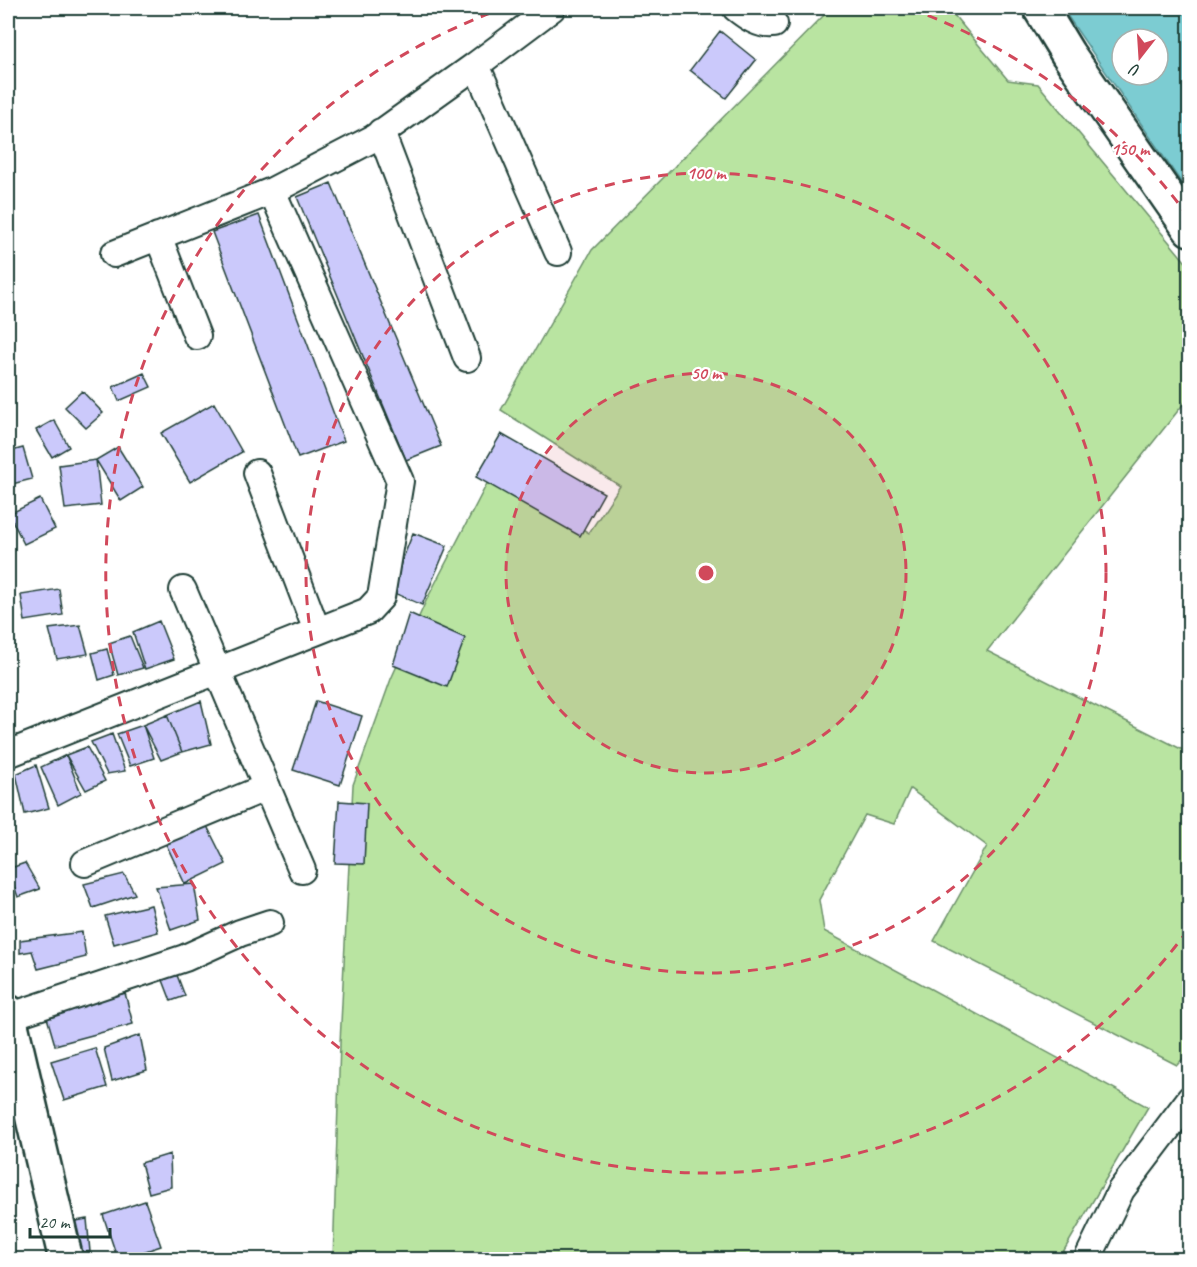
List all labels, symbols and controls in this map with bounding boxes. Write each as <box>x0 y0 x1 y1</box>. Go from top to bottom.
north arrow <box>1110 27 1170 87</box>
text: U <box>1126 59 1143 81</box>
text: 150 m <box>1111 138 1151 160</box>
text: 100 m <box>687 162 727 184</box>
text: 50 m <box>691 362 723 384</box>
centre of rings <box>696 563 716 583</box>
scale bar <box>30 1201 110 1239</box>
text: 20 m <box>39 1211 72 1233</box>

